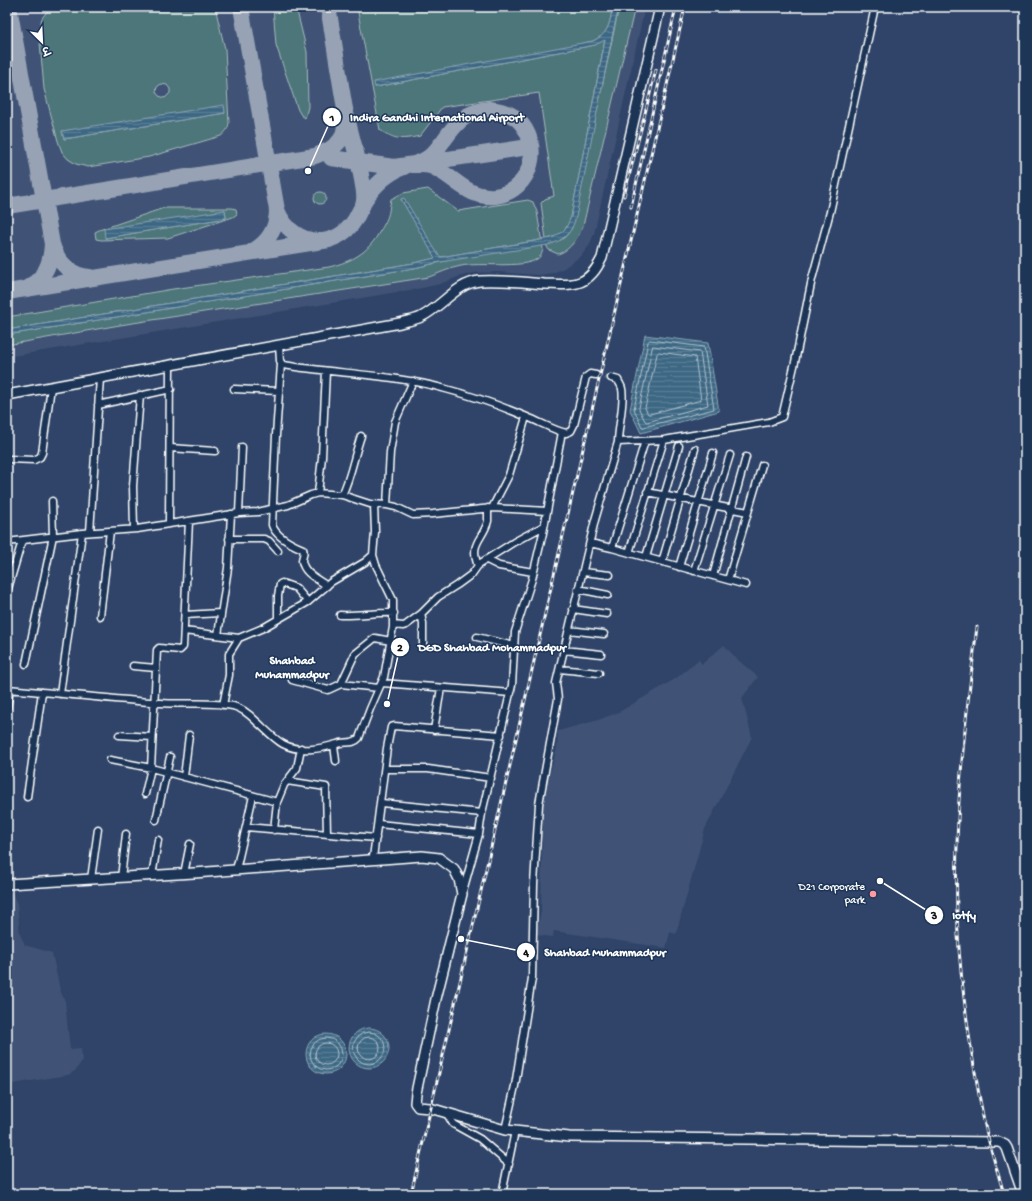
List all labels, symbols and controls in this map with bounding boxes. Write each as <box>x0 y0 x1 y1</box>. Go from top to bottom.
north arrow <box>22 22 62 62</box>
text: उ <box>38 42 52 58</box>
callout: Indira Gandhi International Airport <box>322 105 532 129</box>
text: 1 <box>329 112 335 126</box>
text: Indira Gandhi International Airport <box>350 112 525 126</box>
callout: DGD Shahbad Mohammadpur <box>390 635 574 659</box>
text: 2 <box>397 642 403 656</box>
text: DGD Shahbad Mohammadpur <box>417 642 568 656</box>
district label: Shahbad Muhammadpur <box>255 655 331 683</box>
place label: D21 Corporate park <box>798 882 866 907</box>
marker: D21 Corporate park <box>868 889 878 899</box>
callout: Iotfy <box>924 903 983 927</box>
text: 3 <box>930 910 937 924</box>
text: Iotfy <box>952 910 976 924</box>
callout: Shahbad Muhammadpur <box>516 940 674 964</box>
text: 4 <box>522 947 529 961</box>
text: Shahbad Muhammadpur <box>544 947 668 961</box>

